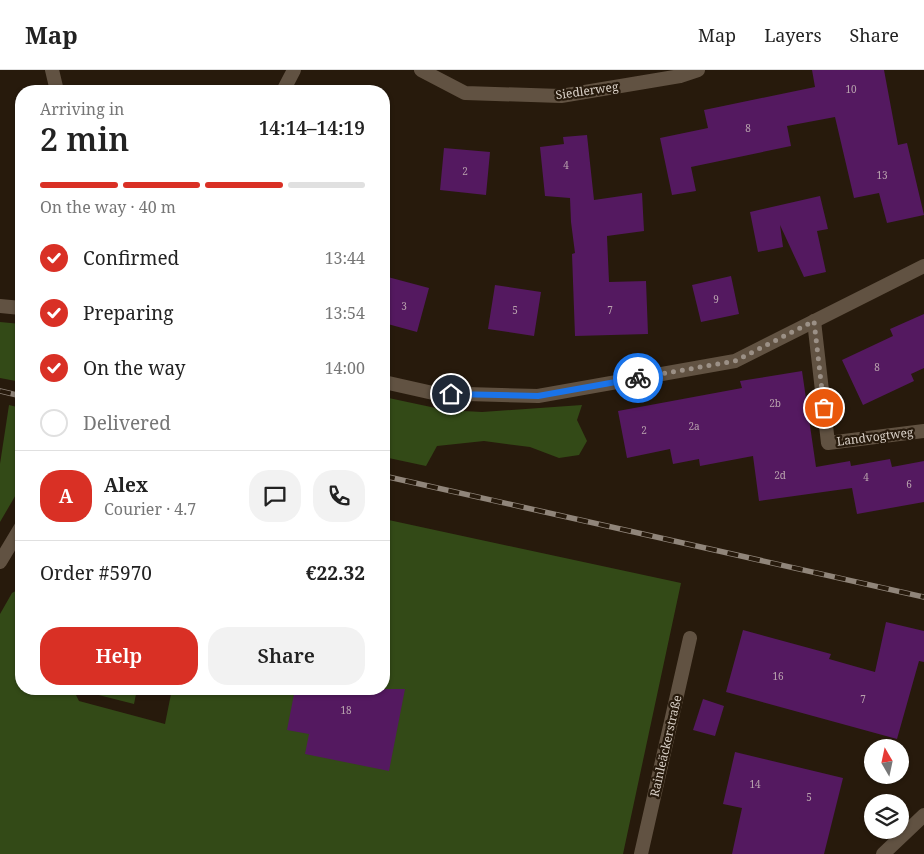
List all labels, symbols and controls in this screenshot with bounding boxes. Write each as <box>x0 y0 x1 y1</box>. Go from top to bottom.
text: Map <box>25 18 78 51</box>
text: Map <box>698 23 736 47</box>
text: Layers <box>764 23 822 47</box>
text: Share <box>850 23 899 47</box>
street label: Siedlerweg <box>554 78 620 103</box>
house number: 10 <box>845 82 857 96</box>
text: Arriving in <box>40 98 124 120</box>
text: 14:14–14:19 <box>259 115 365 141</box>
text: 2 min <box>40 117 129 160</box>
house number: 8 <box>745 121 751 135</box>
house number: 4 <box>563 158 569 172</box>
house number: 2 <box>462 164 468 178</box>
house number: 13 <box>876 168 888 182</box>
text: On the way · 40 m <box>40 196 176 218</box>
icon: check <box>40 244 68 272</box>
text: Confirmed <box>83 245 179 271</box>
text: 13:44 <box>325 247 365 269</box>
house number: 9 <box>713 292 719 306</box>
icon: check <box>40 299 68 327</box>
house number: 3 <box>401 299 407 313</box>
text: Preparing <box>83 300 173 326</box>
text: 13:54 <box>325 302 365 324</box>
house number: 5 <box>512 303 518 317</box>
house number: 7 <box>607 303 613 317</box>
courier <box>613 353 663 403</box>
icon: check <box>40 354 68 382</box>
text: On the way <box>83 355 186 381</box>
text: 14:00 <box>325 357 365 379</box>
house number: 8 <box>874 360 880 374</box>
icon: bike <box>624 364 652 392</box>
pin <box>430 373 472 415</box>
icon: home <box>437 380 465 408</box>
pin <box>803 387 845 429</box>
icon: bag <box>810 394 838 422</box>
house number: 2b <box>769 396 781 410</box>
text: Delivered <box>83 410 171 436</box>
house number: 2a <box>688 419 700 433</box>
house number: 2 <box>641 423 647 437</box>
street label: Landvogtweg <box>836 423 915 450</box>
house number: 2d <box>774 468 786 482</box>
button: chat <box>249 470 301 522</box>
button: phone <box>313 470 365 522</box>
house number: 4 <box>863 470 869 484</box>
text: Alex <box>104 472 148 498</box>
house number: 6 <box>906 477 912 491</box>
text: A <box>59 483 73 509</box>
text: Courier · 4.7 <box>104 498 196 520</box>
text: Order #5970 <box>40 560 152 586</box>
text: €22.32 <box>306 560 365 586</box>
button: Help <box>40 627 198 685</box>
button: Share <box>208 627 365 685</box>
house number: 16 <box>772 669 784 683</box>
house number: 7 <box>860 692 866 706</box>
street label: Rainleäckerstraße <box>646 693 685 798</box>
house number: 18 <box>340 703 352 717</box>
north arrow <box>864 739 909 784</box>
map controls <box>864 739 909 839</box>
house number: 14 <box>749 777 761 791</box>
house number: 5 <box>806 790 812 804</box>
button: layers <box>864 794 909 839</box>

